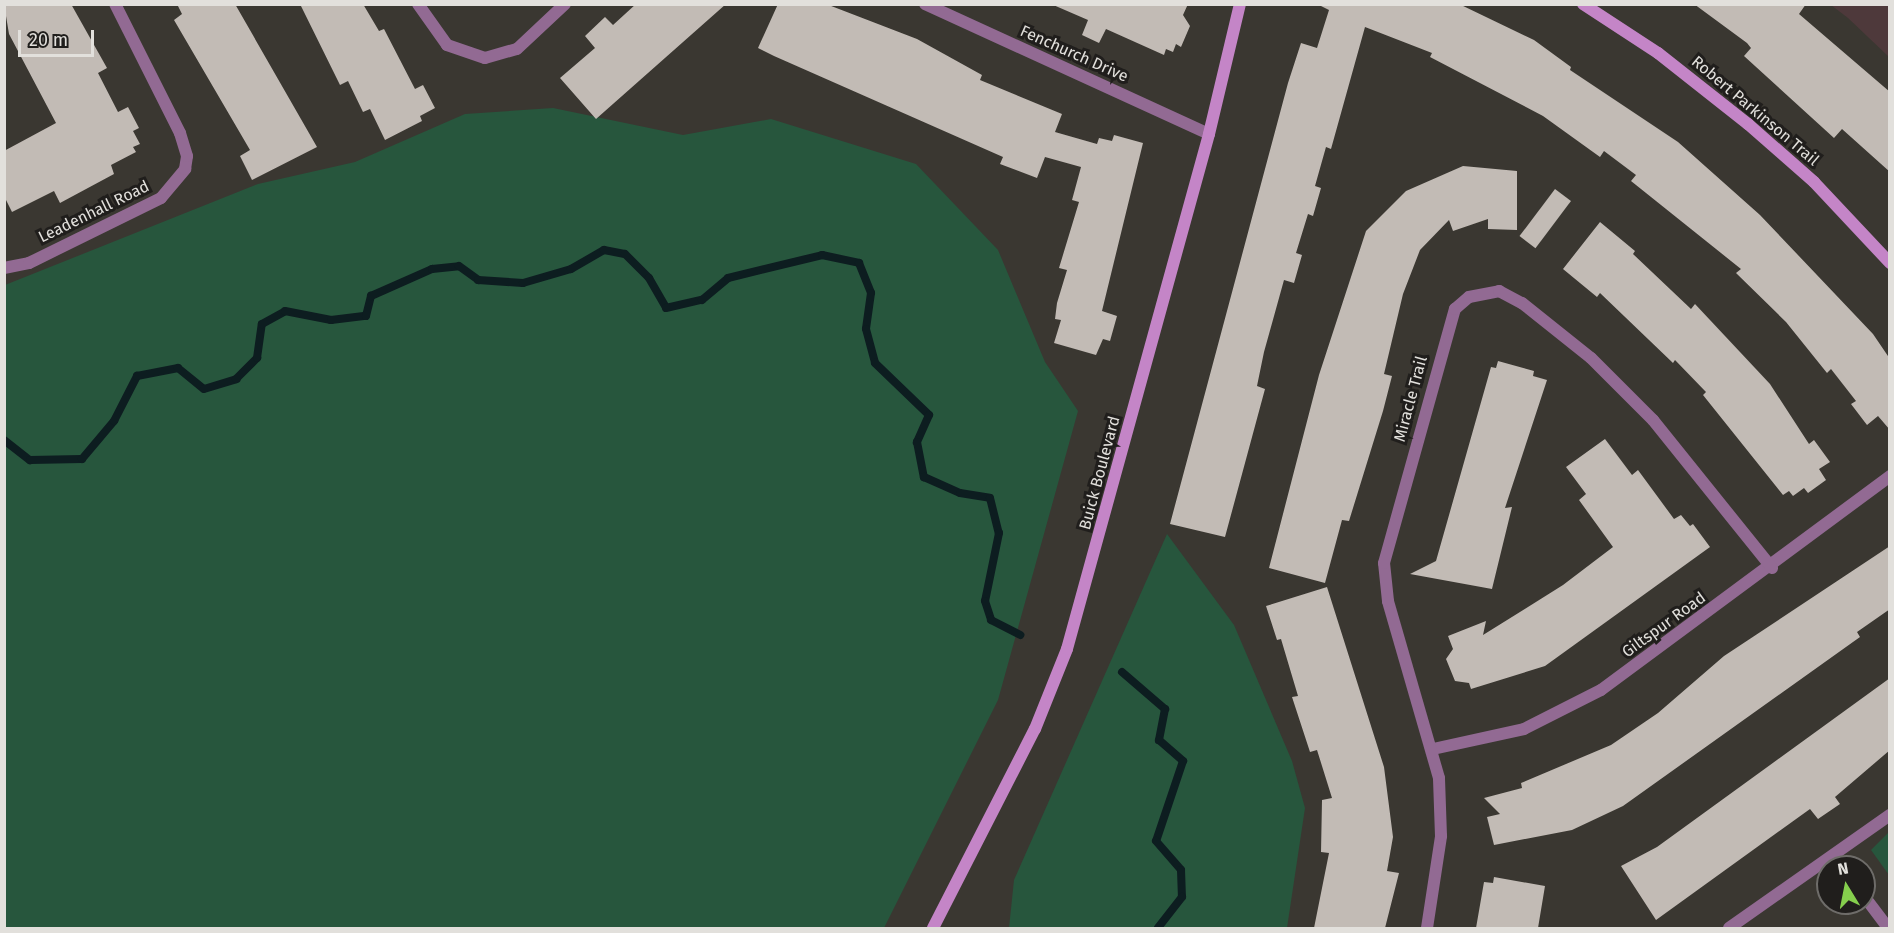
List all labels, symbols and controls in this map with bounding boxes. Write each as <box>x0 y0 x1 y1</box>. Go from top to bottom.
scale bar <box>21 18 98 56</box>
street label: Fenchurch Drive <box>1017 22 1131 86</box>
text: 20 m <box>29 29 68 51</box>
street label: Robert Parkinson Trail <box>1687 52 1823 170</box>
street label: Leadenhall Road <box>35 177 153 247</box>
street label: Miracle Trail <box>1390 354 1432 444</box>
street label: Buick Boulevard <box>1076 414 1124 532</box>
street label: Giltspur Road <box>1618 588 1710 662</box>
north arrow <box>1816 855 1876 915</box>
text: N <box>1836 858 1850 879</box>

